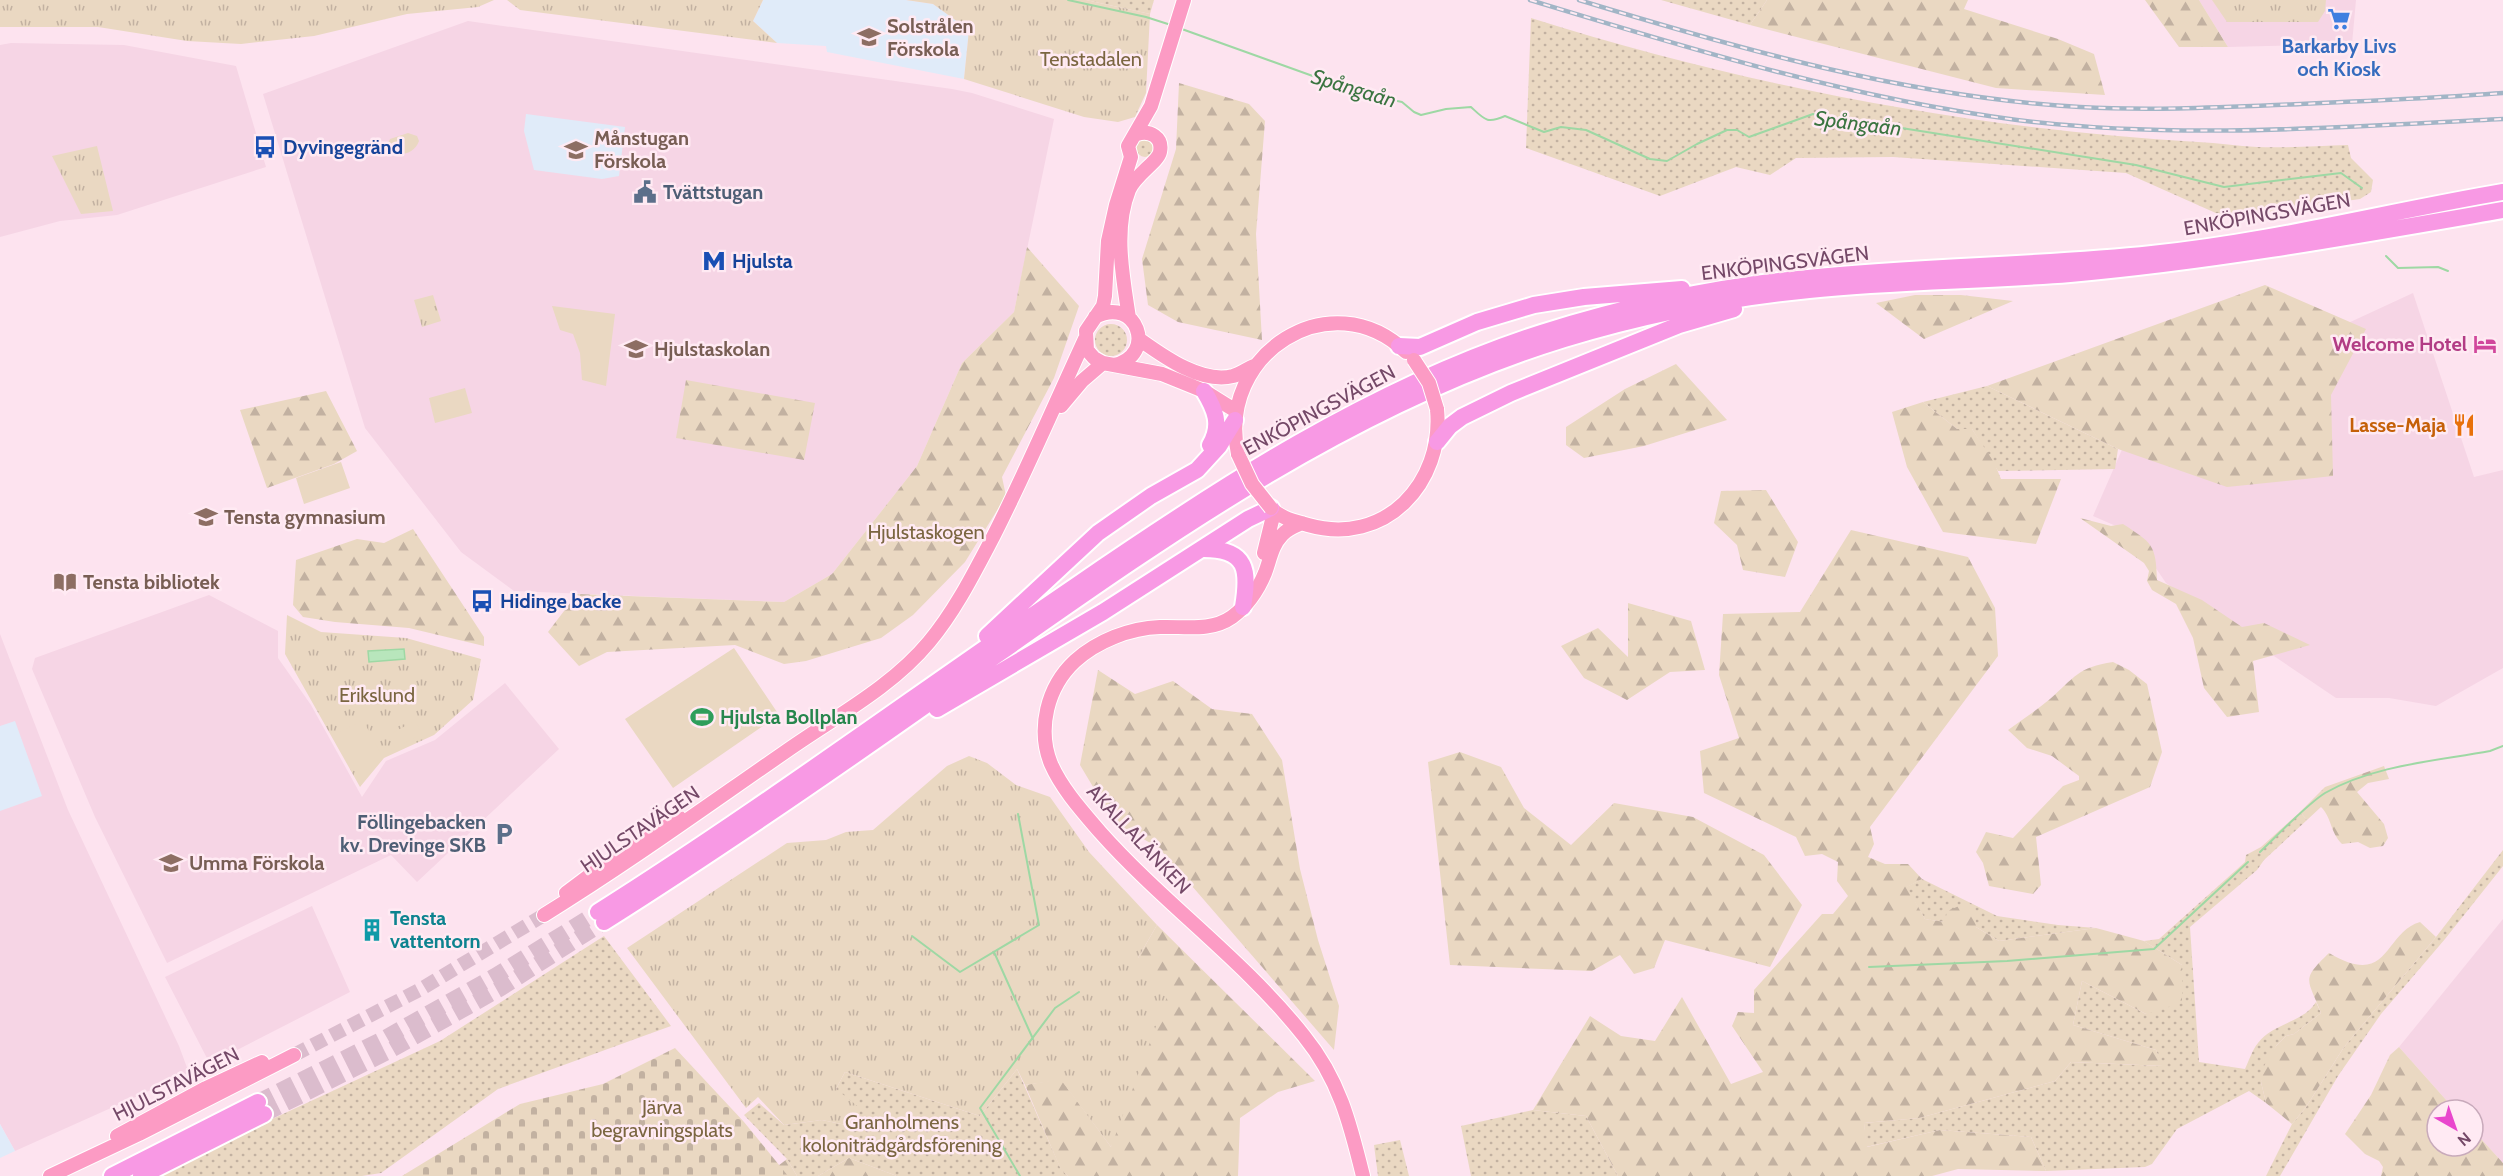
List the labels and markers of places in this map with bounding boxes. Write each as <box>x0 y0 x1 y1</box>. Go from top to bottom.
supermarket icon: Barkarby Livs och Kiosk <box>2326 6 2352 32</box>
place label: Solstrålen Förskola <box>887 14 974 61</box>
school or university icon: Solstrålen Förskola <box>856 24 882 50</box>
place label: Barkarby Livs och Kiosk <box>2282 34 2396 81</box>
place label: Månstugan Förskola <box>594 126 689 173</box>
bus stop icon: Dyvingegränd <box>252 134 278 160</box>
place label: Dyvingegränd <box>283 135 403 159</box>
school or university icon: Månstugan Förskola <box>563 137 589 163</box>
public building icon: Tvättstugan <box>632 179 658 205</box>
place label: Tvättstugan <box>663 180 763 204</box>
metro station icon: Hjulsta <box>701 248 727 274</box>
place label: Hjulsta <box>732 249 793 273</box>
hotel icon: Welcome Hotel <box>2472 331 2498 357</box>
place label: Welcome Hotel <box>2332 332 2467 356</box>
school or university icon: Hjulstaskolan <box>623 336 649 362</box>
place label: Hjulstaskolan <box>654 337 770 361</box>
restaurant icon: Lasse-Maja <box>2451 412 2477 438</box>
place label: Lasse-Maja <box>2349 413 2446 437</box>
school or university icon: Tensta gymnasium <box>193 504 219 530</box>
place label: Tensta gymnasium <box>224 505 386 529</box>
library icon: Tensta bibliotek <box>52 569 78 595</box>
place label: Tensta bibliotek <box>83 570 220 594</box>
bus stop icon: Hidinge backe <box>469 588 495 614</box>
place label: Hidinge backe <box>500 589 621 613</box>
sports icon: Hjulsta Bollplan <box>689 704 715 730</box>
place label: Hjulsta Bollplan <box>720 705 857 729</box>
place label: Föllingebacken kv. Drevinge SKB <box>340 810 486 857</box>
parking icon: Föllingebacken kv. Drevinge SKB <box>491 821 517 847</box>
school or university icon: Umma Förskola <box>158 850 184 876</box>
place label: Umma Förskola <box>189 851 324 875</box>
place label: Tensta vattentorn <box>390 906 481 953</box>
building icon: Tensta vattentorn <box>359 917 385 943</box>

